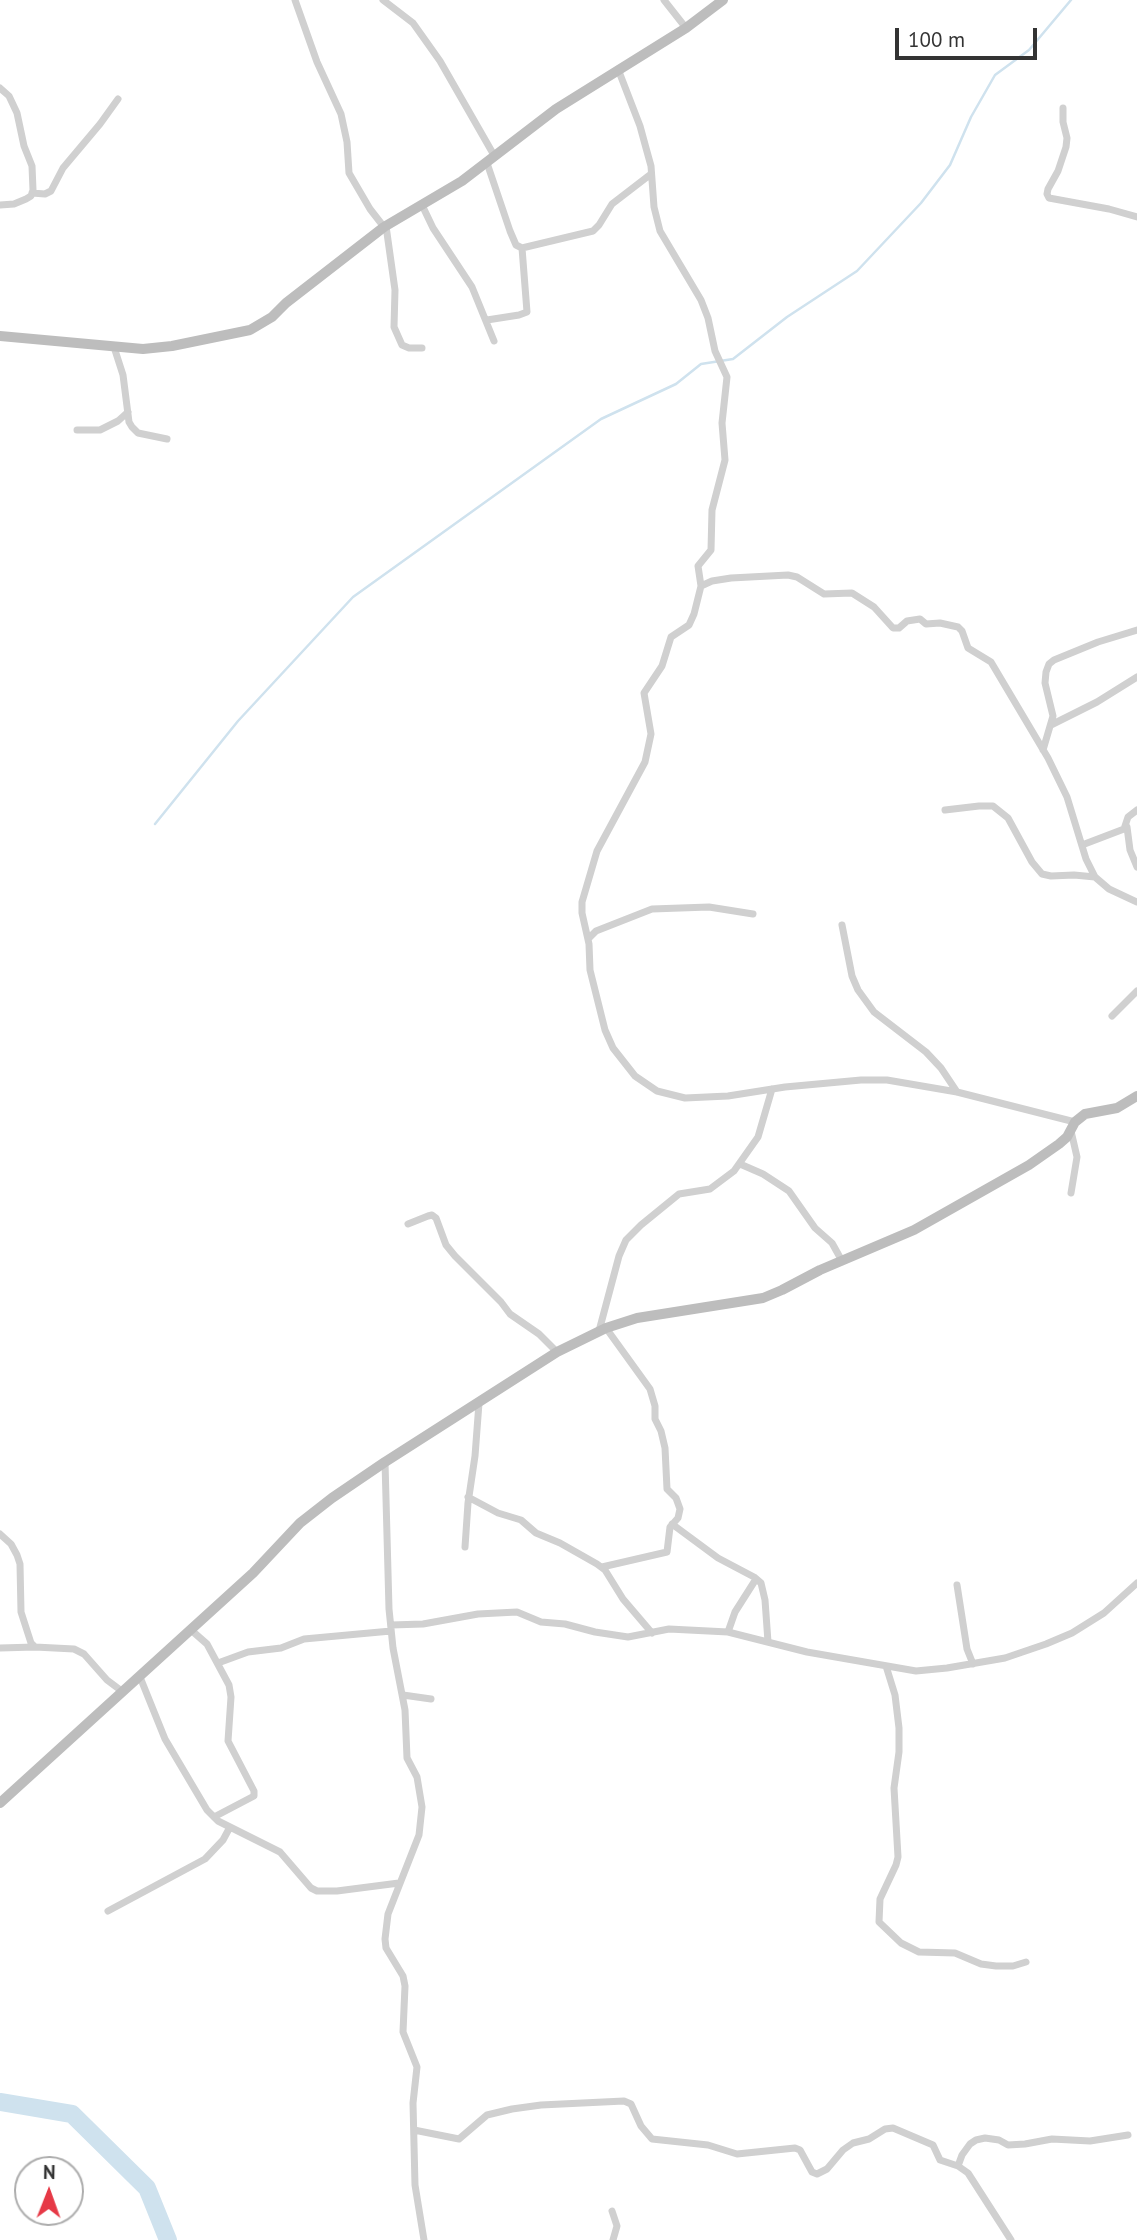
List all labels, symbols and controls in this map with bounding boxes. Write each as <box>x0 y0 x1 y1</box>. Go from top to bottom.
scale bar <box>899 14 1041 58</box>
text: 100 m <box>908 26 965 53</box>
north arrow <box>14 2156 84 2226</box>
text: N <box>43 2160 56 2184</box>

